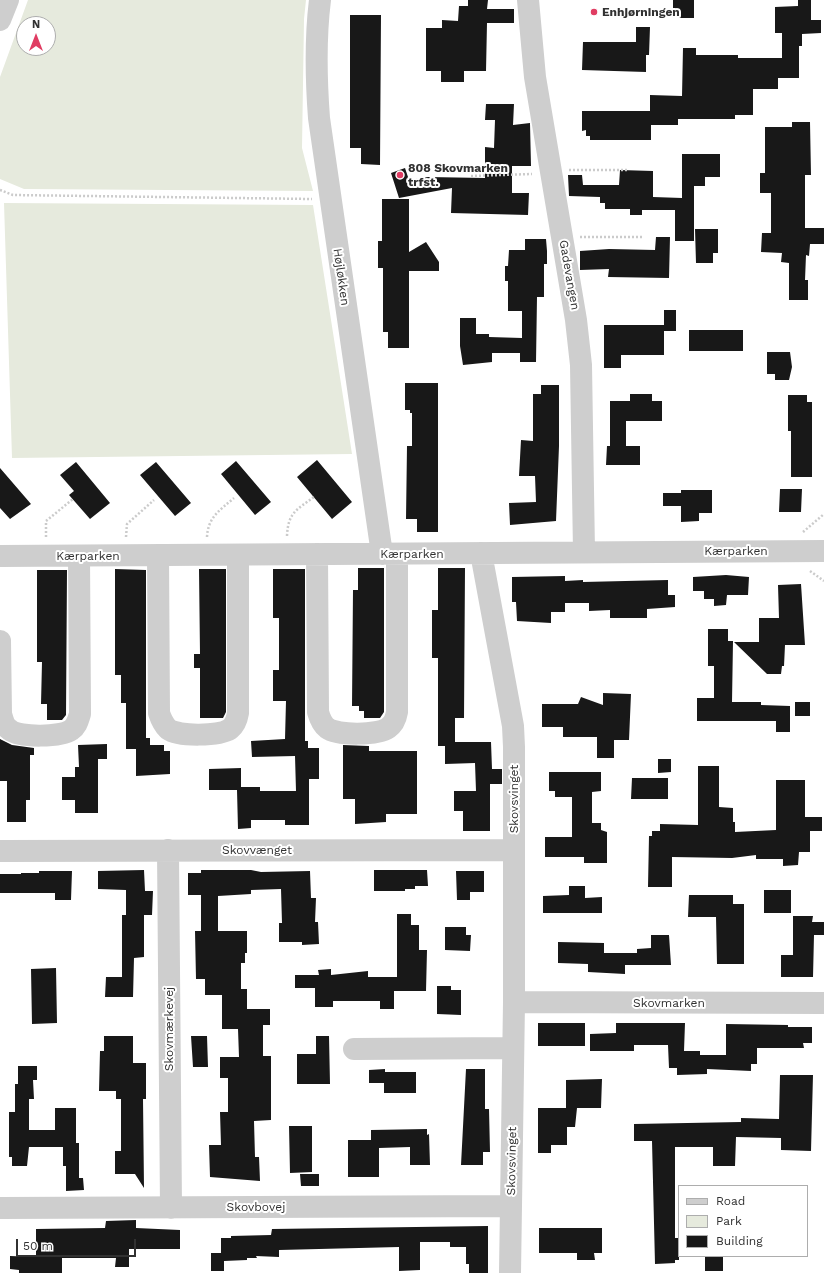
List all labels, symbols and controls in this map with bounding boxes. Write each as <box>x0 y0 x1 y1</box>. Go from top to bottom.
place label: Enhjørningen <box>602 5 680 19</box>
marker: Enhjørningen <box>589 7 599 17</box>
north arrow <box>16 16 56 56</box>
text: N <box>32 18 40 31</box>
place label: 808 Skovmarken trfst. <box>408 161 508 189</box>
marker: 808 Skovmarken trfst. <box>395 170 405 180</box>
street label: Gadevangen <box>556 239 582 311</box>
street label: Højløkken <box>330 247 352 307</box>
street label: Kærparken <box>704 544 768 558</box>
street label: Kærparken <box>380 547 444 561</box>
street label: Kærparken <box>56 549 120 563</box>
street label: Skovsvinget <box>507 765 521 833</box>
street label: Skovvænget <box>222 843 292 857</box>
street label: Skovmærkevej <box>162 987 176 1071</box>
street label: Skovmarken <box>633 996 705 1010</box>
street label: Skovsvinget <box>504 1127 520 1195</box>
legend <box>678 1185 808 1257</box>
text: Road <box>716 1194 745 1208</box>
street label: Skovbovej <box>227 1200 285 1214</box>
text: Park <box>716 1214 742 1228</box>
scale bar <box>18 1231 138 1257</box>
text: Building <box>716 1234 763 1248</box>
text: 50 m <box>23 1239 53 1253</box>

